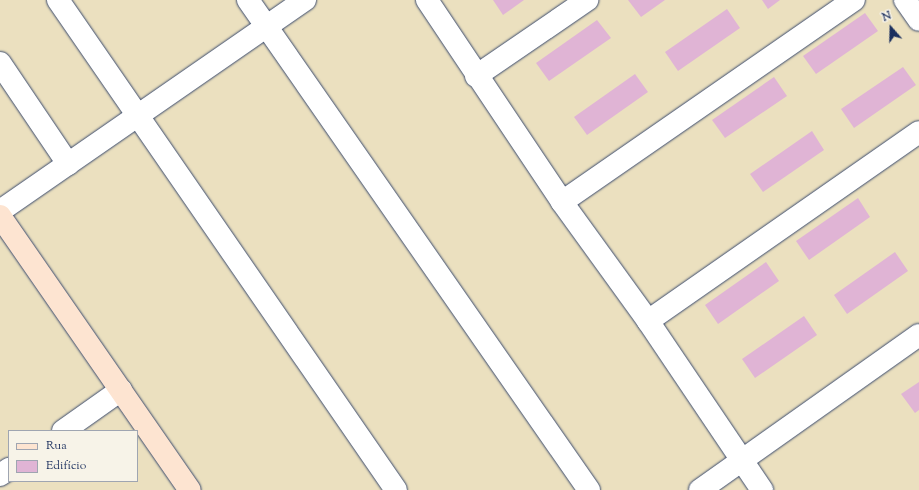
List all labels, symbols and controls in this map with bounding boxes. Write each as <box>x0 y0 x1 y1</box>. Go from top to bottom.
north arrow <box>871 8 911 48</box>
text: N <box>880 8 894 26</box>
legend <box>8 430 138 482</box>
text: Rua <box>46 437 67 455</box>
text: Edifício <box>46 457 86 475</box>

